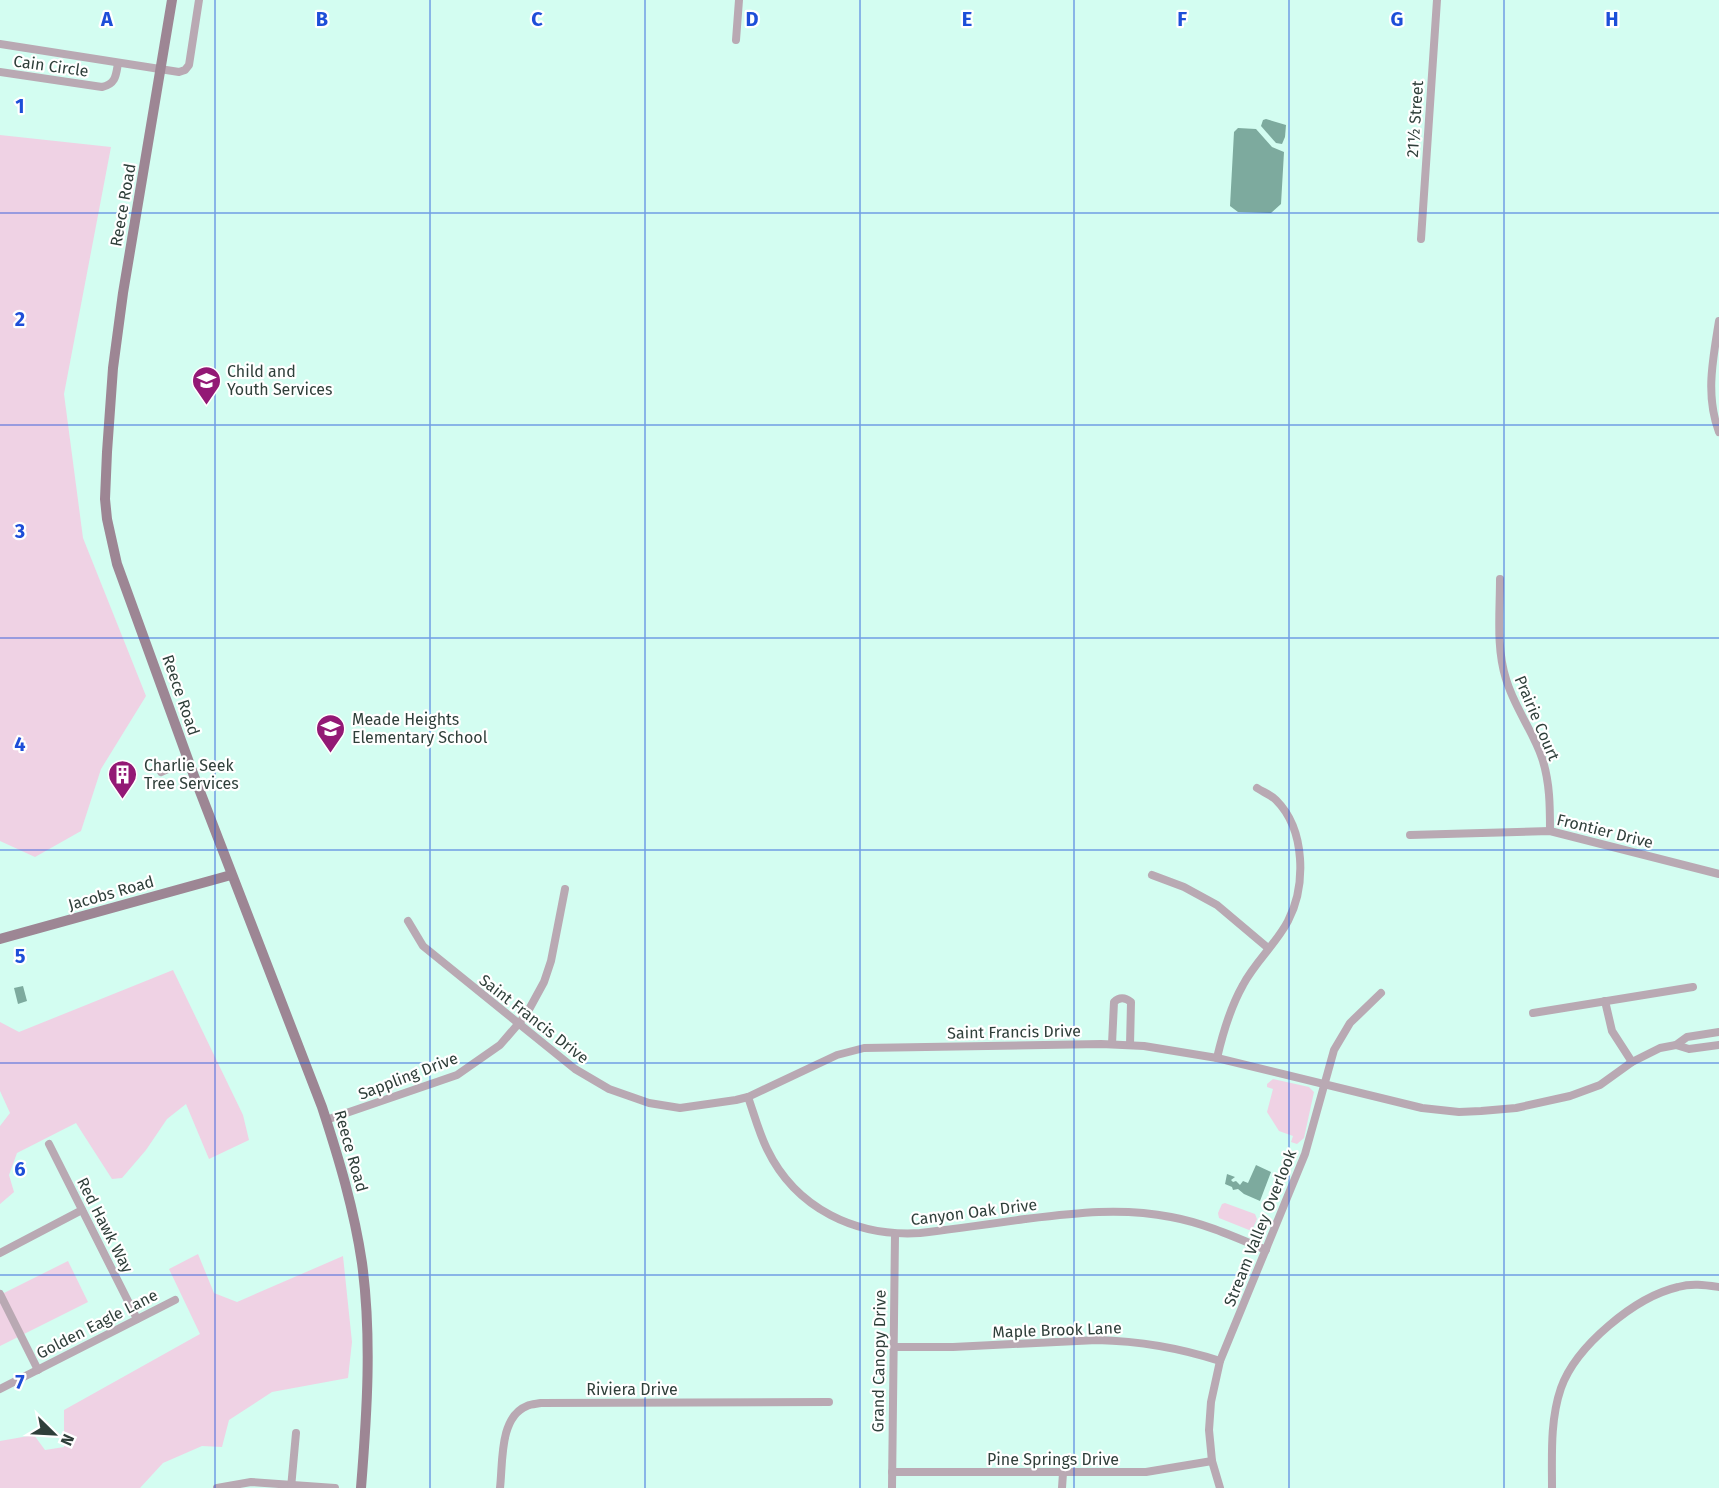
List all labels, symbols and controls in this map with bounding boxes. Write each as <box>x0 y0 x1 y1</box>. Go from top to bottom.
text: A <box>100 7 114 31</box>
text: B <box>316 7 328 31</box>
text: C <box>531 7 543 31</box>
text: D <box>745 7 759 31</box>
text: E <box>962 7 972 31</box>
text: F <box>1177 7 1187 31</box>
text: G <box>1391 7 1403 31</box>
text: H <box>1605 7 1619 31</box>
street label: Cain Circle <box>12 51 90 81</box>
street label: 21½ Street <box>1403 80 1427 158</box>
text: 1 <box>15 94 25 118</box>
street label: Reece Road <box>106 162 140 248</box>
text: 2 <box>15 307 25 331</box>
place label: Child and Youth Services <box>227 362 332 399</box>
school or university icon: Child and Youth Services <box>190 364 222 406</box>
text: 3 <box>14 519 25 543</box>
street label: Reece Road <box>158 652 204 738</box>
street label: Prairie Court <box>1511 673 1564 764</box>
place label: Meade Heights Elementary School <box>352 710 488 747</box>
school or university icon: Meade Heights Elementary School <box>315 712 347 754</box>
text: 4 <box>14 732 26 756</box>
place label: Charlie Seek Tree Services <box>144 756 239 793</box>
building icon: Charlie Seek Tree Services <box>107 758 139 800</box>
street label: Frontier Drive <box>1555 810 1655 852</box>
street label: Jacobs Road <box>66 872 156 914</box>
text: 5 <box>15 944 26 968</box>
street label: Saint Francis Drive <box>475 970 593 1068</box>
street label: Saint Francis Drive <box>947 1021 1081 1043</box>
street label: Sappling Drive <box>356 1048 460 1104</box>
street label: Reece Road <box>330 1108 372 1194</box>
street label: Stream Valley Overlook <box>1220 1146 1300 1309</box>
text: 6 <box>14 1157 26 1181</box>
street label: Red Hawk Way <box>73 1174 137 1276</box>
street label: Canyon Oak Drive <box>910 1195 1038 1229</box>
street label: Golden Eagle Lane <box>33 1285 161 1363</box>
street label: Grand Canopy Drive <box>868 1289 890 1433</box>
street label: Maple Brook Lane <box>992 1318 1122 1342</box>
text: 7 <box>15 1370 25 1394</box>
street label: Riviera Drive <box>586 1380 678 1399</box>
north arrow <box>24 1404 84 1464</box>
text: N <box>56 1431 78 1449</box>
street label: Pine Springs Drive <box>987 1450 1119 1469</box>

